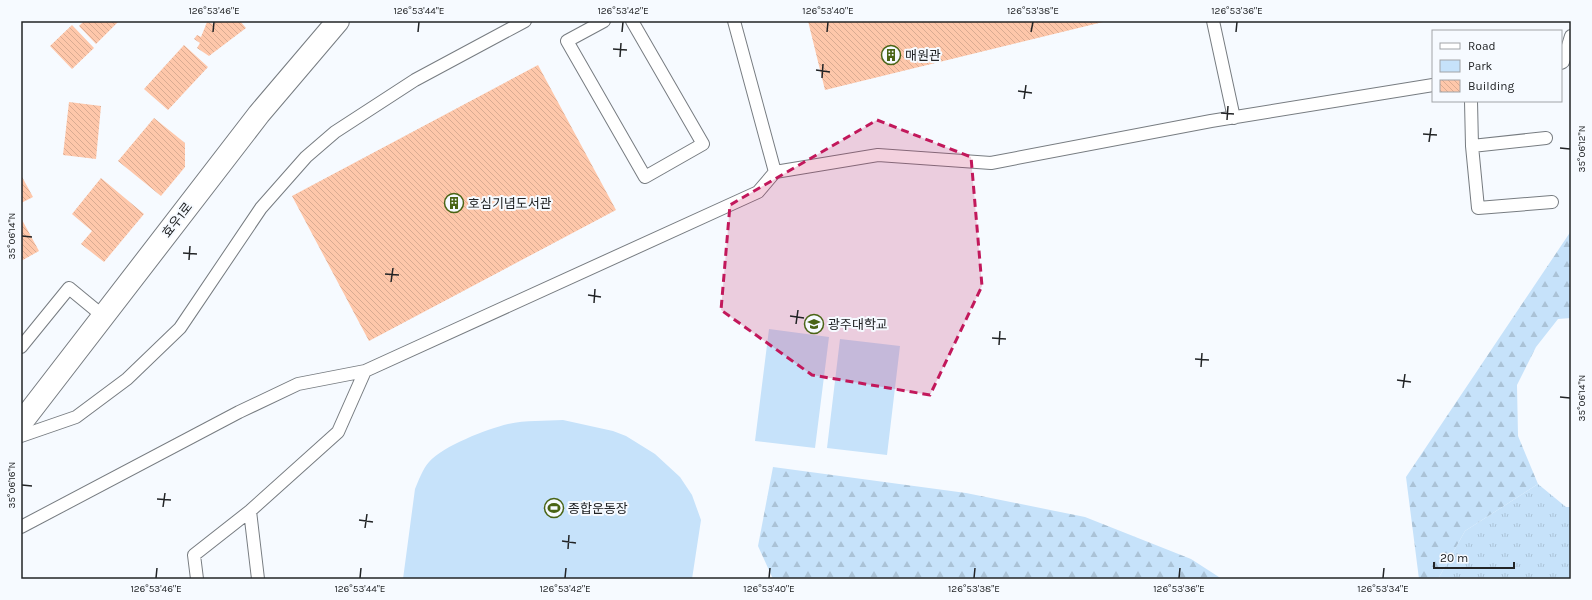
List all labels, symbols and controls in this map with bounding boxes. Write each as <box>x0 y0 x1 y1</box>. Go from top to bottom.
text: 126°53'46"E <box>188 5 240 17</box>
text: 126°53'44"E <box>394 5 444 17</box>
text: 126°53'42"E <box>597 5 649 17</box>
text: 126°53'40"E <box>802 5 854 17</box>
text: 126°53'38"E <box>1007 5 1059 17</box>
text: 126°53'36"E <box>1211 5 1263 17</box>
legend <box>1432 30 1562 102</box>
text: Road <box>1468 39 1496 53</box>
building icon: 매원관 <box>880 44 902 66</box>
place label: 매원관 <box>905 48 941 63</box>
text: Park <box>1468 59 1493 73</box>
text: Building <box>1468 79 1515 93</box>
text: 35°06'12"N <box>1576 126 1588 172</box>
building icon: 호심기념도서관 <box>443 192 465 214</box>
place label: 호심기념도서관 <box>468 196 552 211</box>
street label: 효우1로 <box>159 200 195 240</box>
text: 35°06'14"N <box>6 213 18 259</box>
school or university icon: 광주대학교 <box>803 313 825 335</box>
place label: 광주대학교 <box>828 317 888 332</box>
text: 35°06'14"N <box>1576 375 1588 421</box>
text: 35°06'16"N <box>6 462 18 508</box>
sports icon: 종합운동장 <box>543 497 565 519</box>
place label: 종합운동장 <box>568 501 628 516</box>
scale bar <box>1434 544 1514 570</box>
text: 20 m <box>1440 551 1468 565</box>
text: 126°53'46"E <box>130 583 182 595</box>
text: 126°53'44"E <box>335 583 385 595</box>
text: 126°53'42"E <box>539 583 591 595</box>
text: 126°53'40"E <box>743 583 795 595</box>
text: 126°53'38"E <box>948 583 1000 595</box>
text: 126°53'36"E <box>1153 583 1205 595</box>
text: 126°53'34"E <box>1357 583 1409 595</box>

